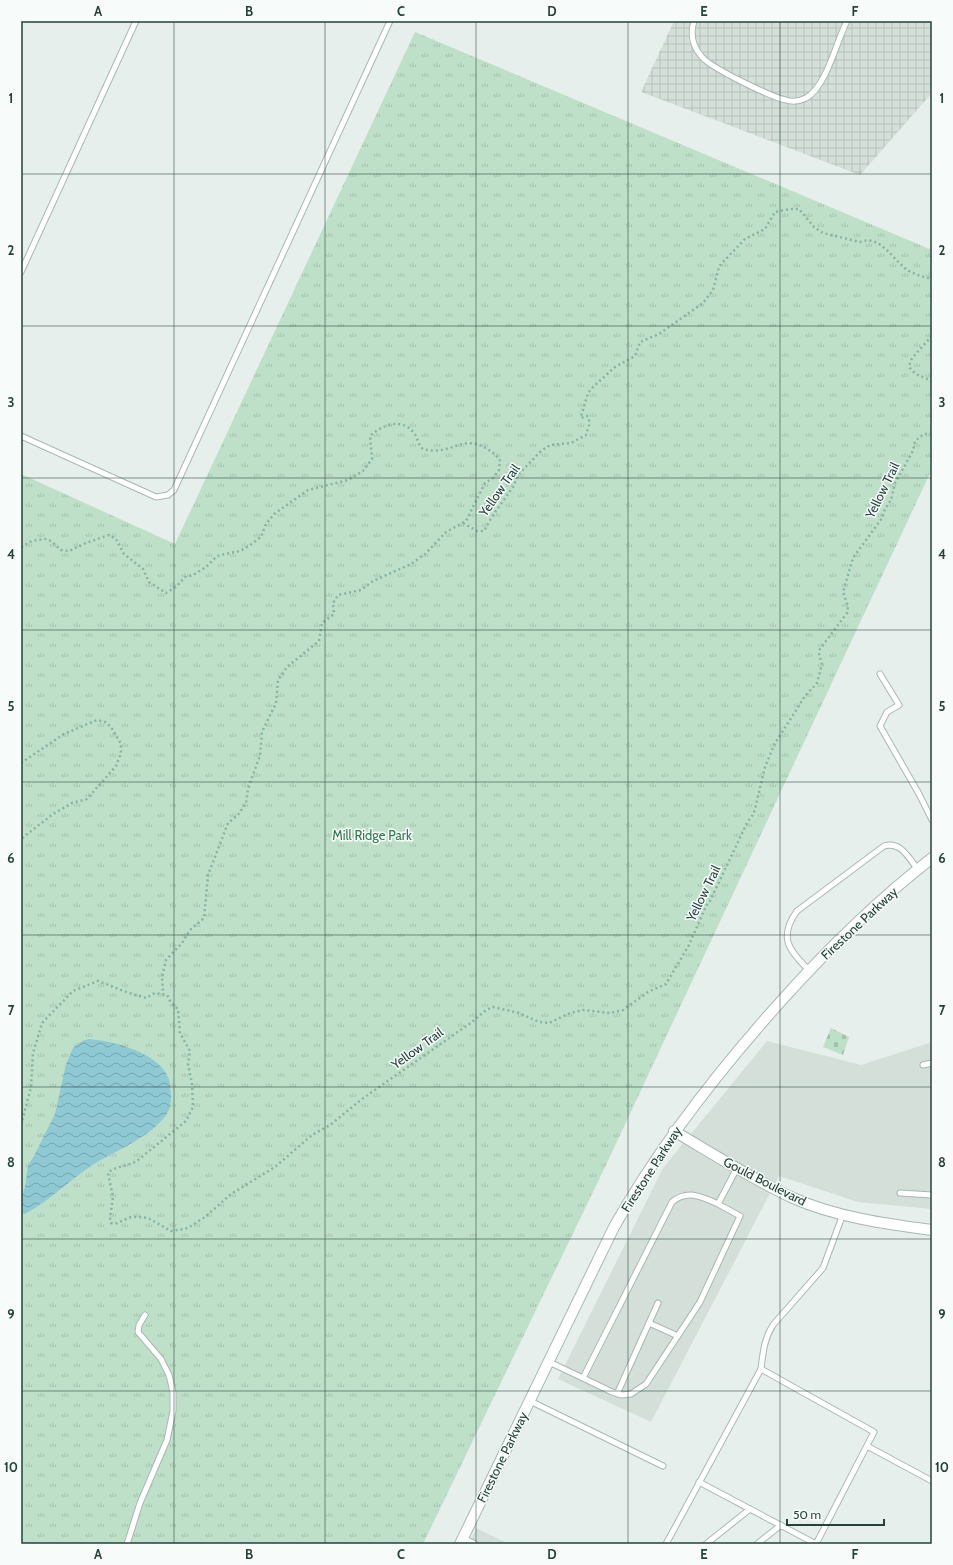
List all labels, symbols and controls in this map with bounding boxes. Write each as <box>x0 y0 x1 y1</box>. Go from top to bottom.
text: A <box>94 3 103 19</box>
text: B <box>245 3 253 19</box>
text: C <box>397 3 405 19</box>
text: D <box>547 3 557 19</box>
text: E <box>700 3 708 19</box>
text: F <box>852 3 859 19</box>
text: 1 <box>9 90 13 106</box>
text: 1 <box>940 90 944 106</box>
text: 2 <box>8 242 15 258</box>
text: 2 <box>939 242 946 258</box>
text: 3 <box>7 394 15 410</box>
text: 3 <box>938 394 946 410</box>
street label: Yellow Trail <box>861 459 902 522</box>
street label: Yellow Trail <box>475 461 523 520</box>
text: 4 <box>7 546 15 562</box>
text: 4 <box>938 546 946 562</box>
text: 5 <box>8 698 15 714</box>
text: 5 <box>939 698 946 714</box>
park label: Mill Ridge Park <box>332 827 412 843</box>
text: 6 <box>7 850 15 866</box>
text: 6 <box>938 850 946 866</box>
street label: Yellow Trail <box>682 862 723 925</box>
street label: Firestone Parkway <box>817 883 901 963</box>
text: 7 <box>8 1002 15 1018</box>
text: 7 <box>939 1002 946 1018</box>
street label: Yellow Trail <box>387 1024 446 1073</box>
street label: Firestone Parkway <box>617 1123 685 1215</box>
street label: Gould Boulevard <box>721 1153 809 1209</box>
text: 8 <box>7 1154 15 1170</box>
text: 8 <box>938 1154 946 1170</box>
text: 9 <box>7 1306 15 1322</box>
text: 9 <box>938 1306 946 1322</box>
street label: Firestone Parkway <box>473 1409 531 1505</box>
text: 10 <box>4 1459 18 1475</box>
text: 10 <box>935 1459 949 1475</box>
scale bar <box>787 1501 884 1527</box>
text: 50 m <box>793 1507 821 1522</box>
text: A <box>94 1546 103 1562</box>
text: B <box>245 1546 253 1562</box>
text: C <box>397 1546 405 1562</box>
text: D <box>547 1546 557 1562</box>
text: E <box>700 1546 708 1562</box>
text: F <box>852 1546 859 1562</box>

